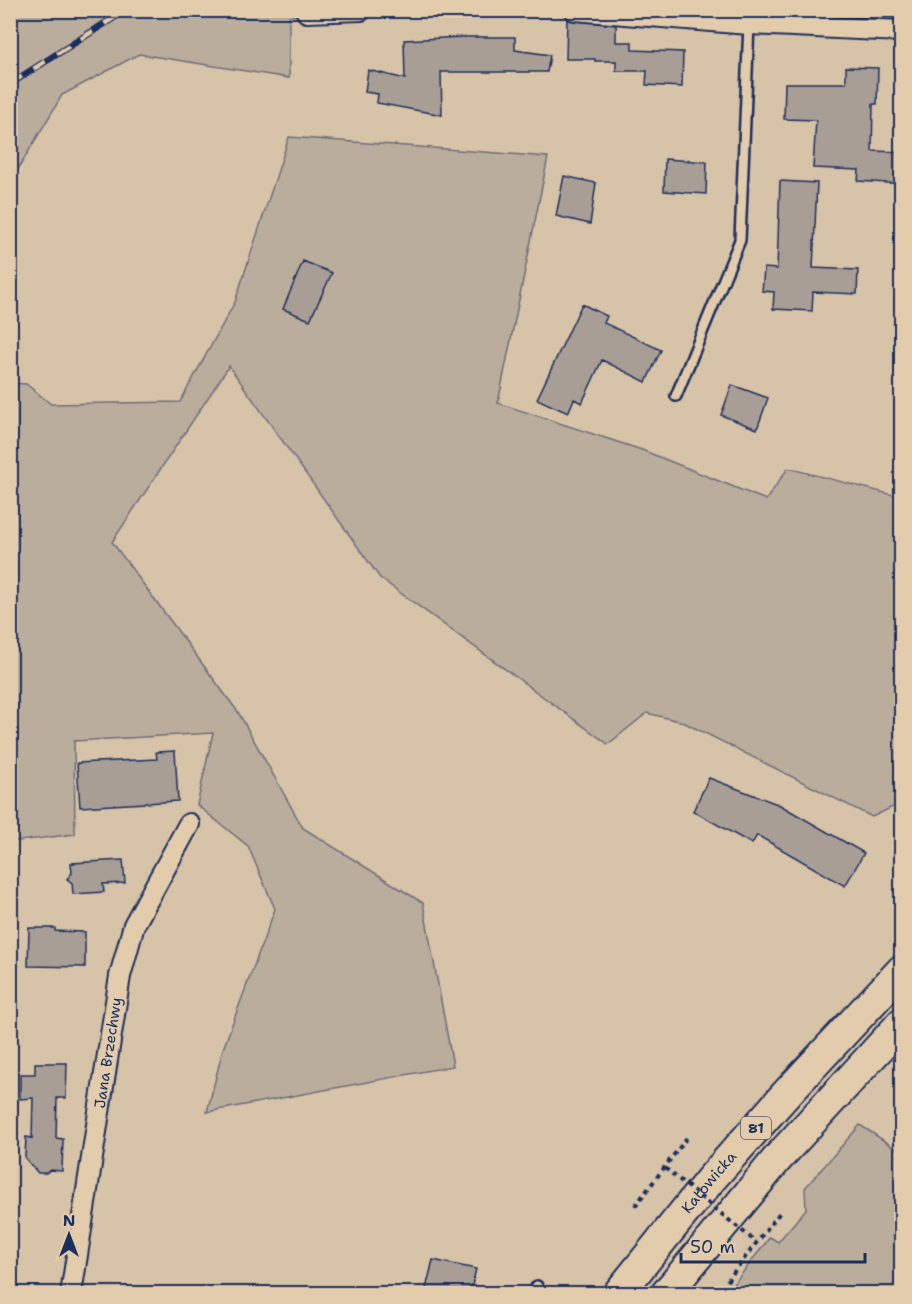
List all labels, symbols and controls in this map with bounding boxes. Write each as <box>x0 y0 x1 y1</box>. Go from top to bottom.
street label: Jana Brzechwy <box>90 996 127 1110</box>
road number: 81 <box>741 1117 771 1139</box>
street label: Katowicka <box>677 1147 741 1218</box>
north arrow <box>39 1205 99 1265</box>
text: N <box>63 1210 75 1231</box>
scale bar <box>681 1226 866 1264</box>
text: 50 m <box>690 1235 735 1259</box>

